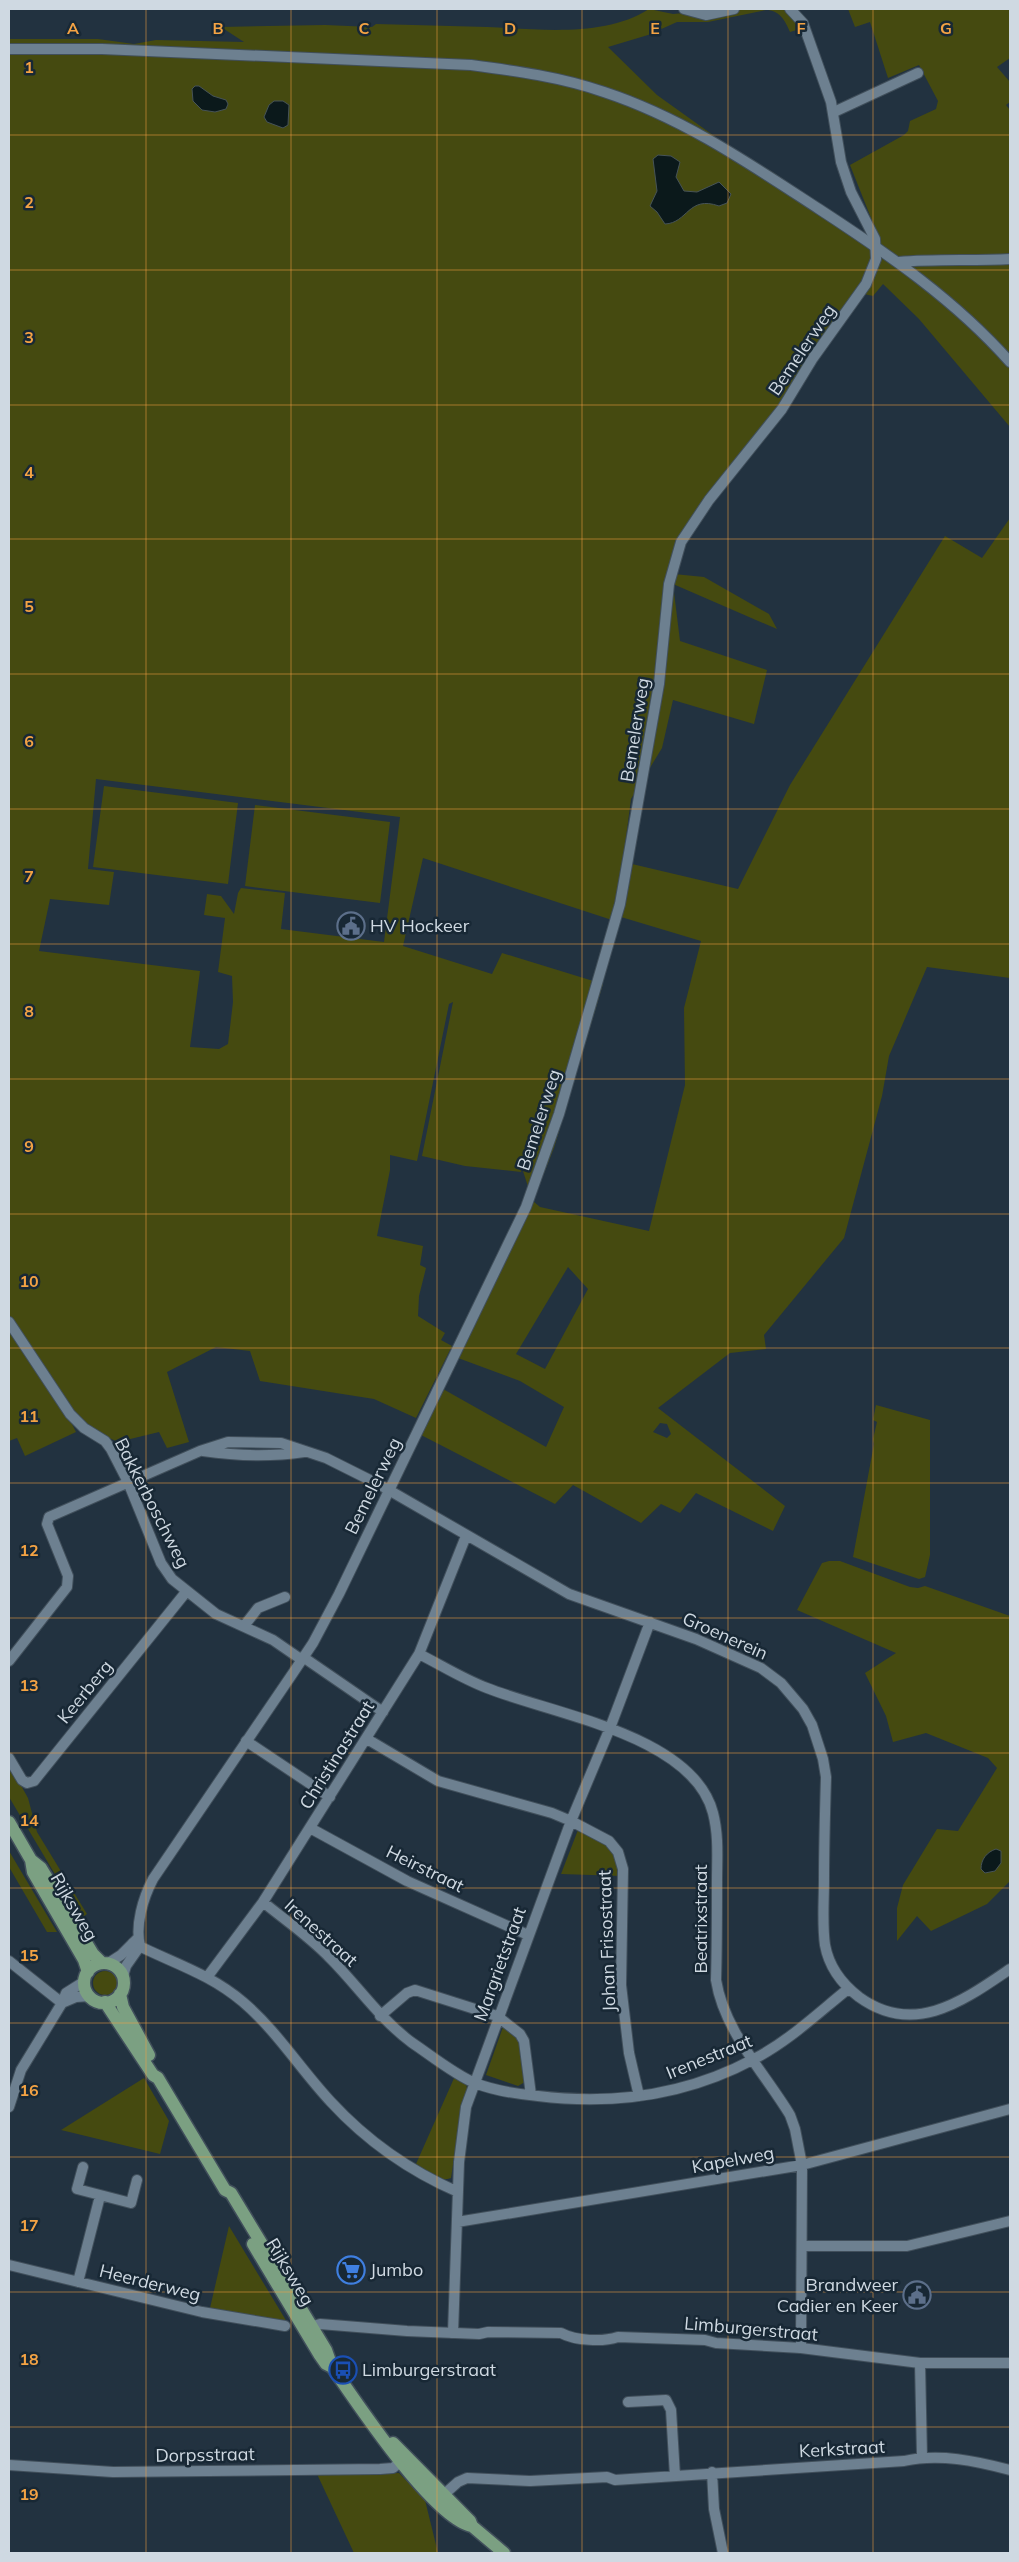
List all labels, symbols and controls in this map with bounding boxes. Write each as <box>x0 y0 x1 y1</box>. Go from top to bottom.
text: A <box>67 18 79 38</box>
text: B <box>212 18 224 38</box>
text: C <box>359 18 370 38</box>
text: D <box>504 18 516 38</box>
text: E <box>650 18 660 38</box>
text: F <box>796 18 806 38</box>
text: G <box>940 18 952 38</box>
text: 1 <box>24 57 34 77</box>
text: 2 <box>24 192 34 212</box>
street label: Bemelerweg <box>763 300 840 400</box>
text: 3 <box>24 327 34 347</box>
text: 4 <box>24 462 34 482</box>
text: 5 <box>24 596 34 616</box>
street label: Bemelerweg <box>615 676 654 784</box>
text: 6 <box>24 731 34 751</box>
text: 7 <box>24 866 34 886</box>
public building icon: HV Hockeer <box>336 911 366 941</box>
place label: HV Hockeer <box>370 914 470 937</box>
text: 8 <box>24 1001 34 1021</box>
street label: Bemelerweg <box>511 1066 566 1173</box>
text: 9 <box>24 1136 34 1156</box>
text: 10 <box>19 1271 39 1291</box>
text: 11 <box>19 1406 39 1426</box>
street label: Bakkerboschweg <box>110 1434 195 1572</box>
street label: Bemelerweg <box>339 1434 406 1538</box>
text: 12 <box>19 1540 39 1560</box>
street label: Groenerein <box>679 1607 771 1665</box>
street label: Keerberg <box>52 1655 117 1728</box>
text: 13 <box>19 1675 39 1695</box>
street label: Christinastraat <box>294 1696 379 1813</box>
text: 14 <box>19 1810 39 1830</box>
street label: Heirstraat <box>383 1840 468 1897</box>
street label: Beatrixstraat <box>689 1865 712 1973</box>
street label: Rijksweg <box>46 1869 103 1945</box>
street label: Johan Frisostraat <box>593 1870 620 2013</box>
street label: Irenestraat <box>280 1894 363 1972</box>
street label: Margrietstraat <box>468 1904 531 2024</box>
text: 15 <box>19 1945 39 1965</box>
street label: Irenestraat <box>662 2029 755 2084</box>
text: 16 <box>19 2080 39 2100</box>
street label: Kapelweg <box>690 2141 776 2178</box>
text: 17 <box>19 2215 39 2235</box>
street label: Rijksweg <box>261 2234 320 2310</box>
supermarket icon: Jumbo <box>336 2255 366 2285</box>
place label: Jumbo <box>370 2258 423 2281</box>
street label: Heerderweg <box>97 2259 203 2306</box>
place label: Brandweer Cadier en Keer <box>777 2273 898 2317</box>
public building icon: Brandweer Cadier en Keer <box>902 2280 932 2310</box>
street label: Limburgerstraat <box>683 2311 819 2346</box>
text: 18 <box>19 2349 39 2369</box>
bus stop icon: Limburgerstraat <box>328 2355 358 2385</box>
place label: Limburgerstraat <box>362 2358 496 2381</box>
street label: Kerkstraat <box>798 2435 886 2462</box>
street label: Dorpsstraat <box>155 2442 255 2467</box>
text: 19 <box>19 2484 39 2504</box>

